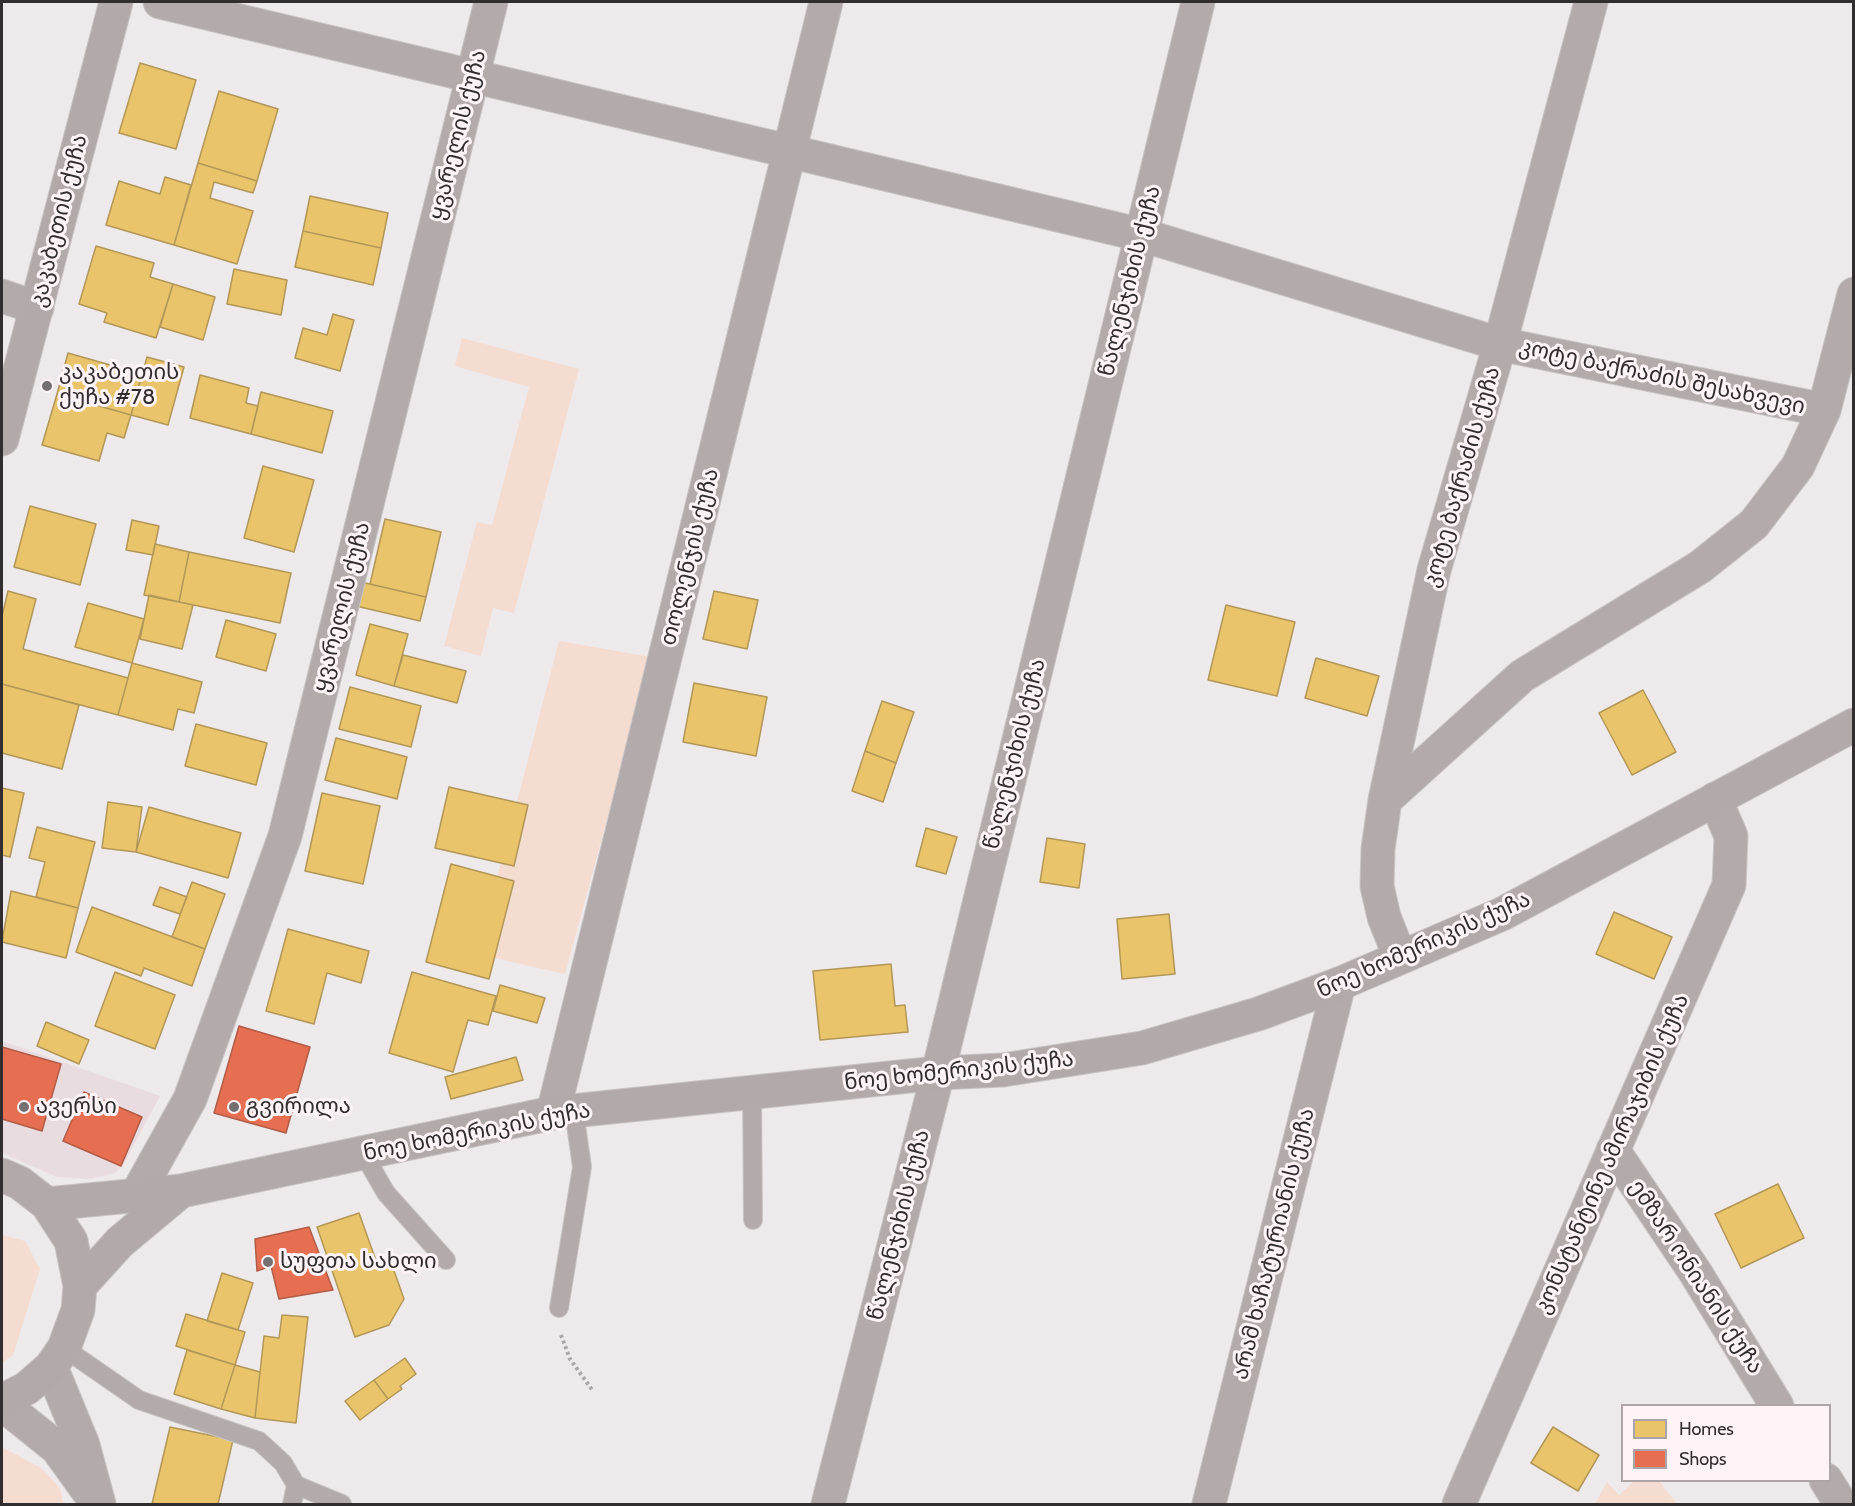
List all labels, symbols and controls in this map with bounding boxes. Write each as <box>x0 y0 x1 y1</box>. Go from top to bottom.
street label: ყვარელის ქუჩა <box>424 47 492 223</box>
street label: კაკაბეთის ქუჩა <box>25 132 93 310</box>
street label: წალენჯიხის ქუჩა <box>1094 183 1166 379</box>
street label: კოტე ბაქრაძის შესახვევი <box>1517 334 1807 420</box>
place label: კაკაბეთის ქუჩა #78 <box>59 360 179 412</box>
street label: კოტე ბაქრაძის ქუჩა <box>1418 364 1506 590</box>
marker: კაკაბეთის ქუჩა #78 <box>40 379 54 393</box>
street label: თოლენჯის ქუჩა <box>655 466 725 648</box>
street label: ყვარელის ქუჩა <box>308 519 376 695</box>
street label: წალენჯიხის ქუჩა <box>979 656 1051 852</box>
street label: ნოე ხომერიკის ქუჩა <box>1313 886 1535 1004</box>
street label: კონსტანტინე ამირაჯიბის ქუჩა <box>1529 990 1695 1318</box>
street label: ნოე ხომერიკის ქუჩა <box>843 1046 1075 1096</box>
place label: ავერსი <box>36 1094 117 1120</box>
place label: გვირილა <box>246 1094 351 1120</box>
street label: ნოე ხომერიკის ქუჩა <box>361 1097 593 1167</box>
marker: ავერსი <box>17 1100 31 1114</box>
marker: გვირილა <box>227 1100 241 1114</box>
street label: არამ ხაჩატურიანის ქუჩა <box>1227 1106 1321 1382</box>
street label: წალენჯიხის ქუჩა <box>863 1127 935 1323</box>
street label: ემზარ ონიანის ქუჩა <box>1623 1175 1769 1379</box>
place label: სუფთა სახლი <box>280 1249 437 1275</box>
marker: სუფთა სახლი <box>261 1255 275 1269</box>
legend <box>1621 1404 1831 1482</box>
text: Homes <box>1679 1418 1734 1440</box>
text: Shops <box>1679 1448 1727 1470</box>

